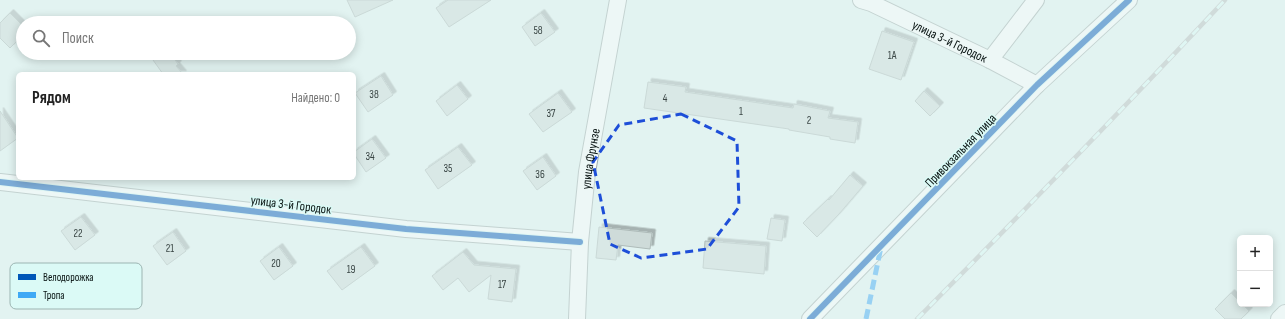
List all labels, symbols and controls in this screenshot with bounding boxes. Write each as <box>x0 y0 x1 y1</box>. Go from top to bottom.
search box <box>16 16 356 60</box>
street label: улица 3-й Городок <box>909 17 990 67</box>
house number: 58 <box>533 24 543 37</box>
icon: search <box>30 27 52 49</box>
text: Поиск <box>62 29 94 48</box>
house number: 1А <box>888 49 897 62</box>
text: Рядом <box>32 88 71 108</box>
house number: 38 <box>369 88 379 101</box>
text: Найдено: 0 <box>291 90 340 106</box>
house number: 4 <box>663 92 668 105</box>
house number: 1 <box>739 105 743 118</box>
house number: 37 <box>546 107 556 120</box>
street label: Привокзальная улица <box>922 111 1000 191</box>
house number: 2 <box>807 114 812 127</box>
street label: улица Фрунзе <box>578 127 604 190</box>
house number: 34 <box>365 150 375 163</box>
house number: 35 <box>443 162 453 175</box>
house number: 36 <box>535 168 545 181</box>
street label: улица 3-й Городок <box>250 192 332 218</box>
house number: 22 <box>73 227 83 240</box>
map controls <box>1237 235 1273 307</box>
button: + <box>1237 235 1273 271</box>
house number: 21 <box>166 242 174 255</box>
house number: 20 <box>271 257 281 270</box>
legend <box>10 263 142 309</box>
house number: 19 <box>347 263 355 276</box>
text: Велодорожка <box>43 271 94 284</box>
button: − <box>1237 271 1273 307</box>
house number: 17 <box>498 278 507 291</box>
text: Тропа <box>43 289 65 302</box>

